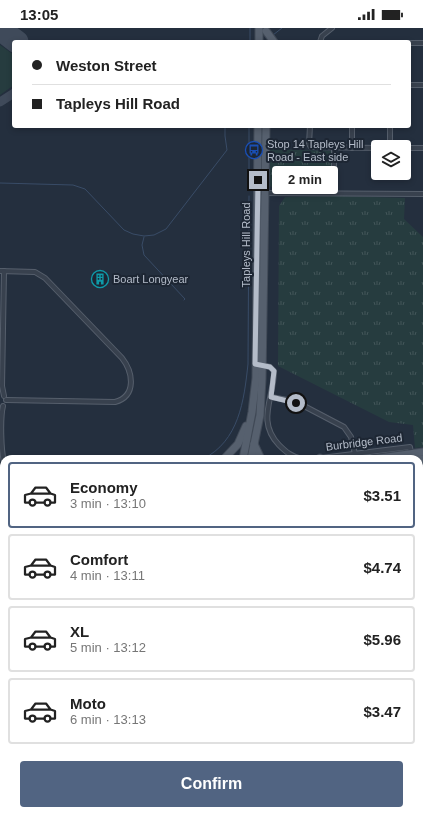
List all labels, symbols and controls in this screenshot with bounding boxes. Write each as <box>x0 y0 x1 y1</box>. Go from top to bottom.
text: 13:05 <box>20 6 58 23</box>
text: Weston Street <box>56 57 157 74</box>
text: Tapleys Hill Road <box>56 95 180 112</box>
place label: Stop 14 Tapleys Hill Road - East side <box>267 138 363 163</box>
bus stop icon: Stop 14 Tapleys Hill Road - East side <box>244 140 264 160</box>
map controls <box>371 140 411 180</box>
button: layers <box>371 140 411 180</box>
callout: 2 min <box>272 166 338 194</box>
route end <box>249 171 267 189</box>
text: 2 min <box>288 172 322 187</box>
street label: Tapleys Hill Road <box>240 203 252 287</box>
building icon: Boart Longyear <box>90 269 110 289</box>
place label: Boart Longyear <box>113 273 189 285</box>
route start <box>287 394 305 412</box>
street label: Burbridge Road <box>325 431 403 453</box>
icon: car <box>22 477 58 513</box>
text: Economy <box>70 479 138 496</box>
text: $3.51 <box>363 487 401 504</box>
text: 3 min · 13:10 <box>70 496 146 511</box>
icon: car <box>22 549 58 585</box>
text: Comfort <box>70 551 128 568</box>
text: $4.74 <box>363 559 401 576</box>
text: 4 min · 13:11 <box>70 568 145 583</box>
icon: car <box>22 621 58 657</box>
text: XL <box>70 623 89 640</box>
text: $5.96 <box>363 631 401 648</box>
text: 5 min · 13:12 <box>70 640 146 655</box>
icon: car <box>22 693 58 729</box>
text: Moto <box>70 695 106 712</box>
text: $3.47 <box>363 703 401 720</box>
text: 6 min · 13:13 <box>70 712 146 727</box>
button: Confirm <box>20 761 403 807</box>

